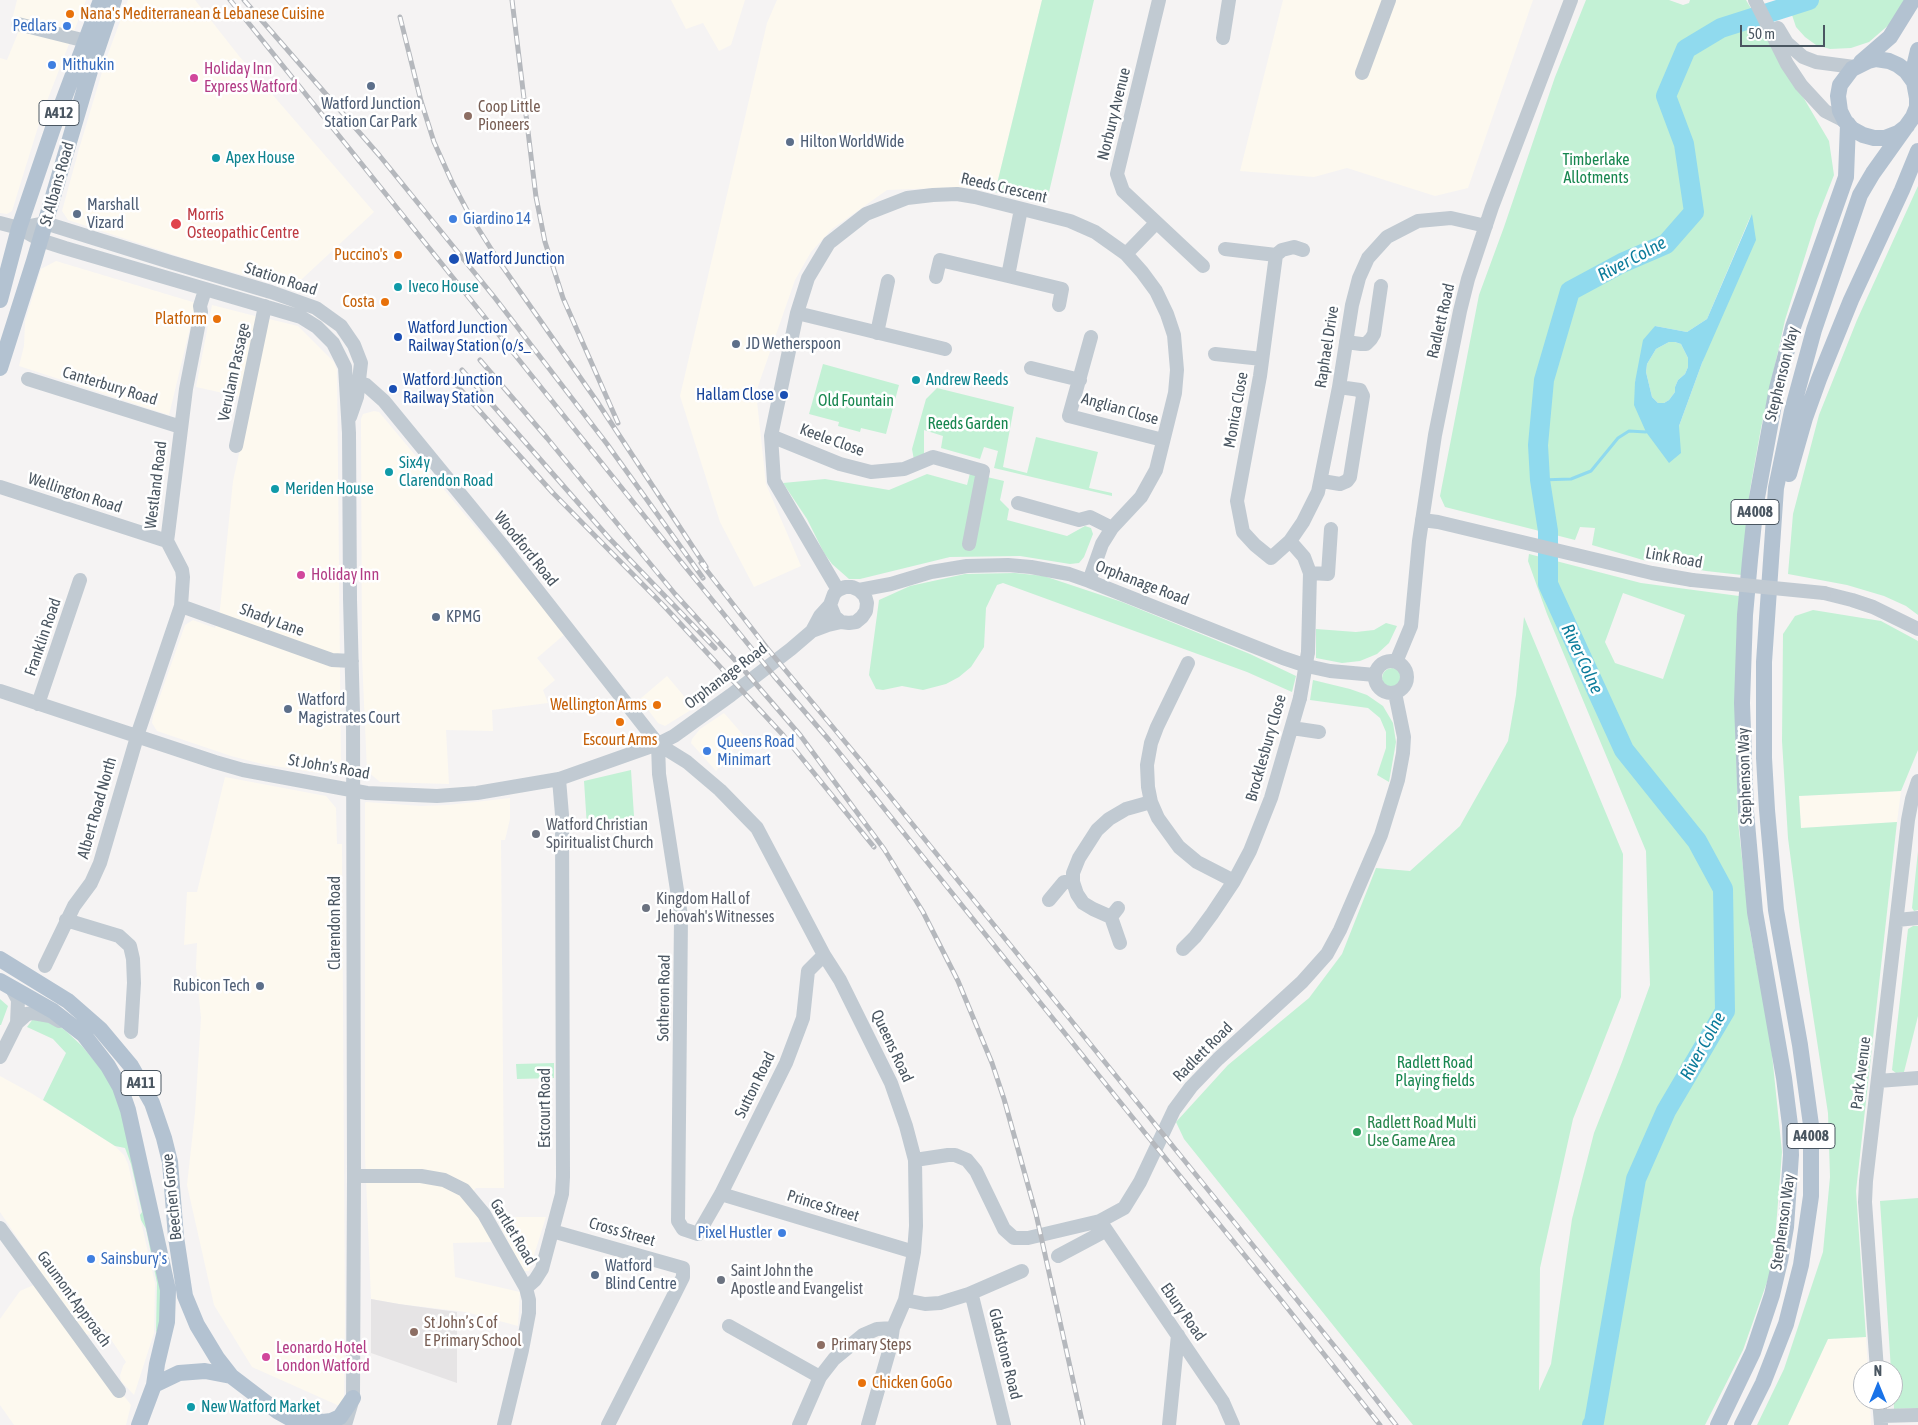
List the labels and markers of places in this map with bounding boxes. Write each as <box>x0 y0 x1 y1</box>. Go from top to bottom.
place label: Nana's Mediterranean & Lebanese Cuisine <box>80 4 324 24</box>
marker: Nana's Mediterranean & Lebanese Cuisine <box>64 8 76 20</box>
place label: Pedlars <box>13 16 57 36</box>
marker: Pedlars <box>61 20 73 32</box>
place label: Mithukin <box>62 55 114 75</box>
marker: Mithukin <box>46 59 58 71</box>
place label: Holiday Inn Express Watford <box>204 59 298 97</box>
marker: Holiday Inn Express Watford <box>188 72 200 84</box>
marker: Watford Junction Station Car Park <box>365 80 377 92</box>
place label: Watford Junction Station Car Park <box>321 94 421 132</box>
place label: Coop Little Pioneers <box>478 97 540 135</box>
marker: Coop Little Pioneers <box>462 110 474 122</box>
place label: Hilton WorldWide <box>800 132 904 152</box>
marker: Hilton WorldWide <box>784 136 796 148</box>
place label: Apex House <box>226 148 295 168</box>
marker: Apex House <box>210 152 222 164</box>
place label: Marshall Vizard <box>87 195 139 233</box>
place label: Morris Osteopathic Centre <box>187 205 299 243</box>
marker: Marshall Vizard <box>71 208 83 220</box>
place label: Giardino 14 <box>463 209 531 229</box>
marker: Giardino 14 <box>447 213 459 225</box>
marker: Morris Osteopathic Centre <box>169 217 183 231</box>
place label: Puccino's <box>334 245 388 265</box>
marker: Puccino's <box>392 249 404 261</box>
place label: Watford Junction <box>465 249 565 269</box>
marker: Watford Junction <box>447 252 461 266</box>
place label: Iveco House <box>408 277 479 297</box>
marker: Iveco House <box>392 281 404 293</box>
place label: Costa <box>343 292 375 312</box>
marker: Costa <box>379 296 391 308</box>
place label: Platform <box>155 309 207 329</box>
marker: Platform <box>211 313 223 325</box>
place label: Watford Junction Railway Station (o/s_ <box>408 318 531 356</box>
marker: Watford Junction Railway Station (o/s_ <box>392 331 404 343</box>
place label: JD Wetherspoon <box>746 334 841 354</box>
marker: JD Wetherspoon <box>730 338 742 350</box>
place label: Watford Junction Railway Station <box>403 370 503 408</box>
place label: Andrew Reeds <box>926 370 1008 390</box>
marker: Andrew Reeds <box>910 374 922 386</box>
marker: Watford Junction Railway Station <box>387 383 399 395</box>
place label: Hallam Close <box>696 385 774 405</box>
marker: Hallam Close <box>778 389 790 401</box>
place label: Six4y Clarendon Road <box>399 453 493 491</box>
marker: Six4y Clarendon Road <box>383 466 395 478</box>
place label: Meriden House <box>285 479 374 499</box>
marker: Meriden House <box>269 483 281 495</box>
place label: Holiday Inn <box>311 565 379 585</box>
marker: Holiday Inn <box>295 569 307 581</box>
place label: KPMG <box>446 607 481 627</box>
marker: KPMG <box>430 611 442 623</box>
place label: Watford Magistrates Court <box>298 690 400 728</box>
place label: Wellington Arms <box>550 695 647 715</box>
marker: Wellington Arms <box>651 699 663 711</box>
marker: Watford Magistrates Court <box>282 703 294 715</box>
marker: Escourt Arms <box>614 716 626 728</box>
place label: Escourt Arms <box>583 730 657 750</box>
place label: Queens Road Minimart <box>717 732 795 770</box>
marker: Queens Road Minimart <box>701 745 713 757</box>
place label: Watford Christian Spiritualist Church <box>546 815 654 853</box>
marker: Watford Christian Spiritualist Church <box>530 828 542 840</box>
place label: Kingdom Hall of Jehovah's Witnesses <box>656 889 774 927</box>
marker: Kingdom Hall of Jehovah's Witnesses <box>640 902 652 914</box>
place label: Rubicon Tech <box>173 976 250 996</box>
marker: Rubicon Tech <box>254 980 266 992</box>
place label: Radlett Road Multi Use Game Area <box>1367 1113 1476 1151</box>
marker: Radlett Road Multi Use Game Area <box>1351 1126 1363 1138</box>
place label: Pixel Hustler <box>697 1223 772 1243</box>
marker: Pixel Hustler <box>776 1227 788 1239</box>
place label: Sainsbury's <box>101 1249 167 1269</box>
marker: Sainsbury's <box>85 1253 97 1265</box>
place label: Watford Blind Centre <box>605 1256 677 1294</box>
place label: Saint John the Apostle and Evangelist <box>731 1261 863 1299</box>
marker: Watford Blind Centre <box>589 1269 601 1281</box>
marker: Saint John the Apostle and Evangelist <box>715 1274 727 1286</box>
place label: St John’s C of E Primary School <box>424 1313 521 1351</box>
marker: St John’s C of E Primary School <box>408 1326 420 1338</box>
place label: Primary Steps <box>831 1335 911 1355</box>
place label: Leonardo Hotel London Watford <box>276 1338 370 1376</box>
marker: Primary Steps <box>815 1339 827 1351</box>
marker: Leonardo Hotel London Watford <box>260 1351 272 1363</box>
place label: Chicken GoGo <box>872 1373 952 1393</box>
marker: Chicken GoGo <box>856 1377 868 1389</box>
place label: New Watford Market <box>201 1397 320 1417</box>
marker: New Watford Market <box>185 1401 197 1413</box>

